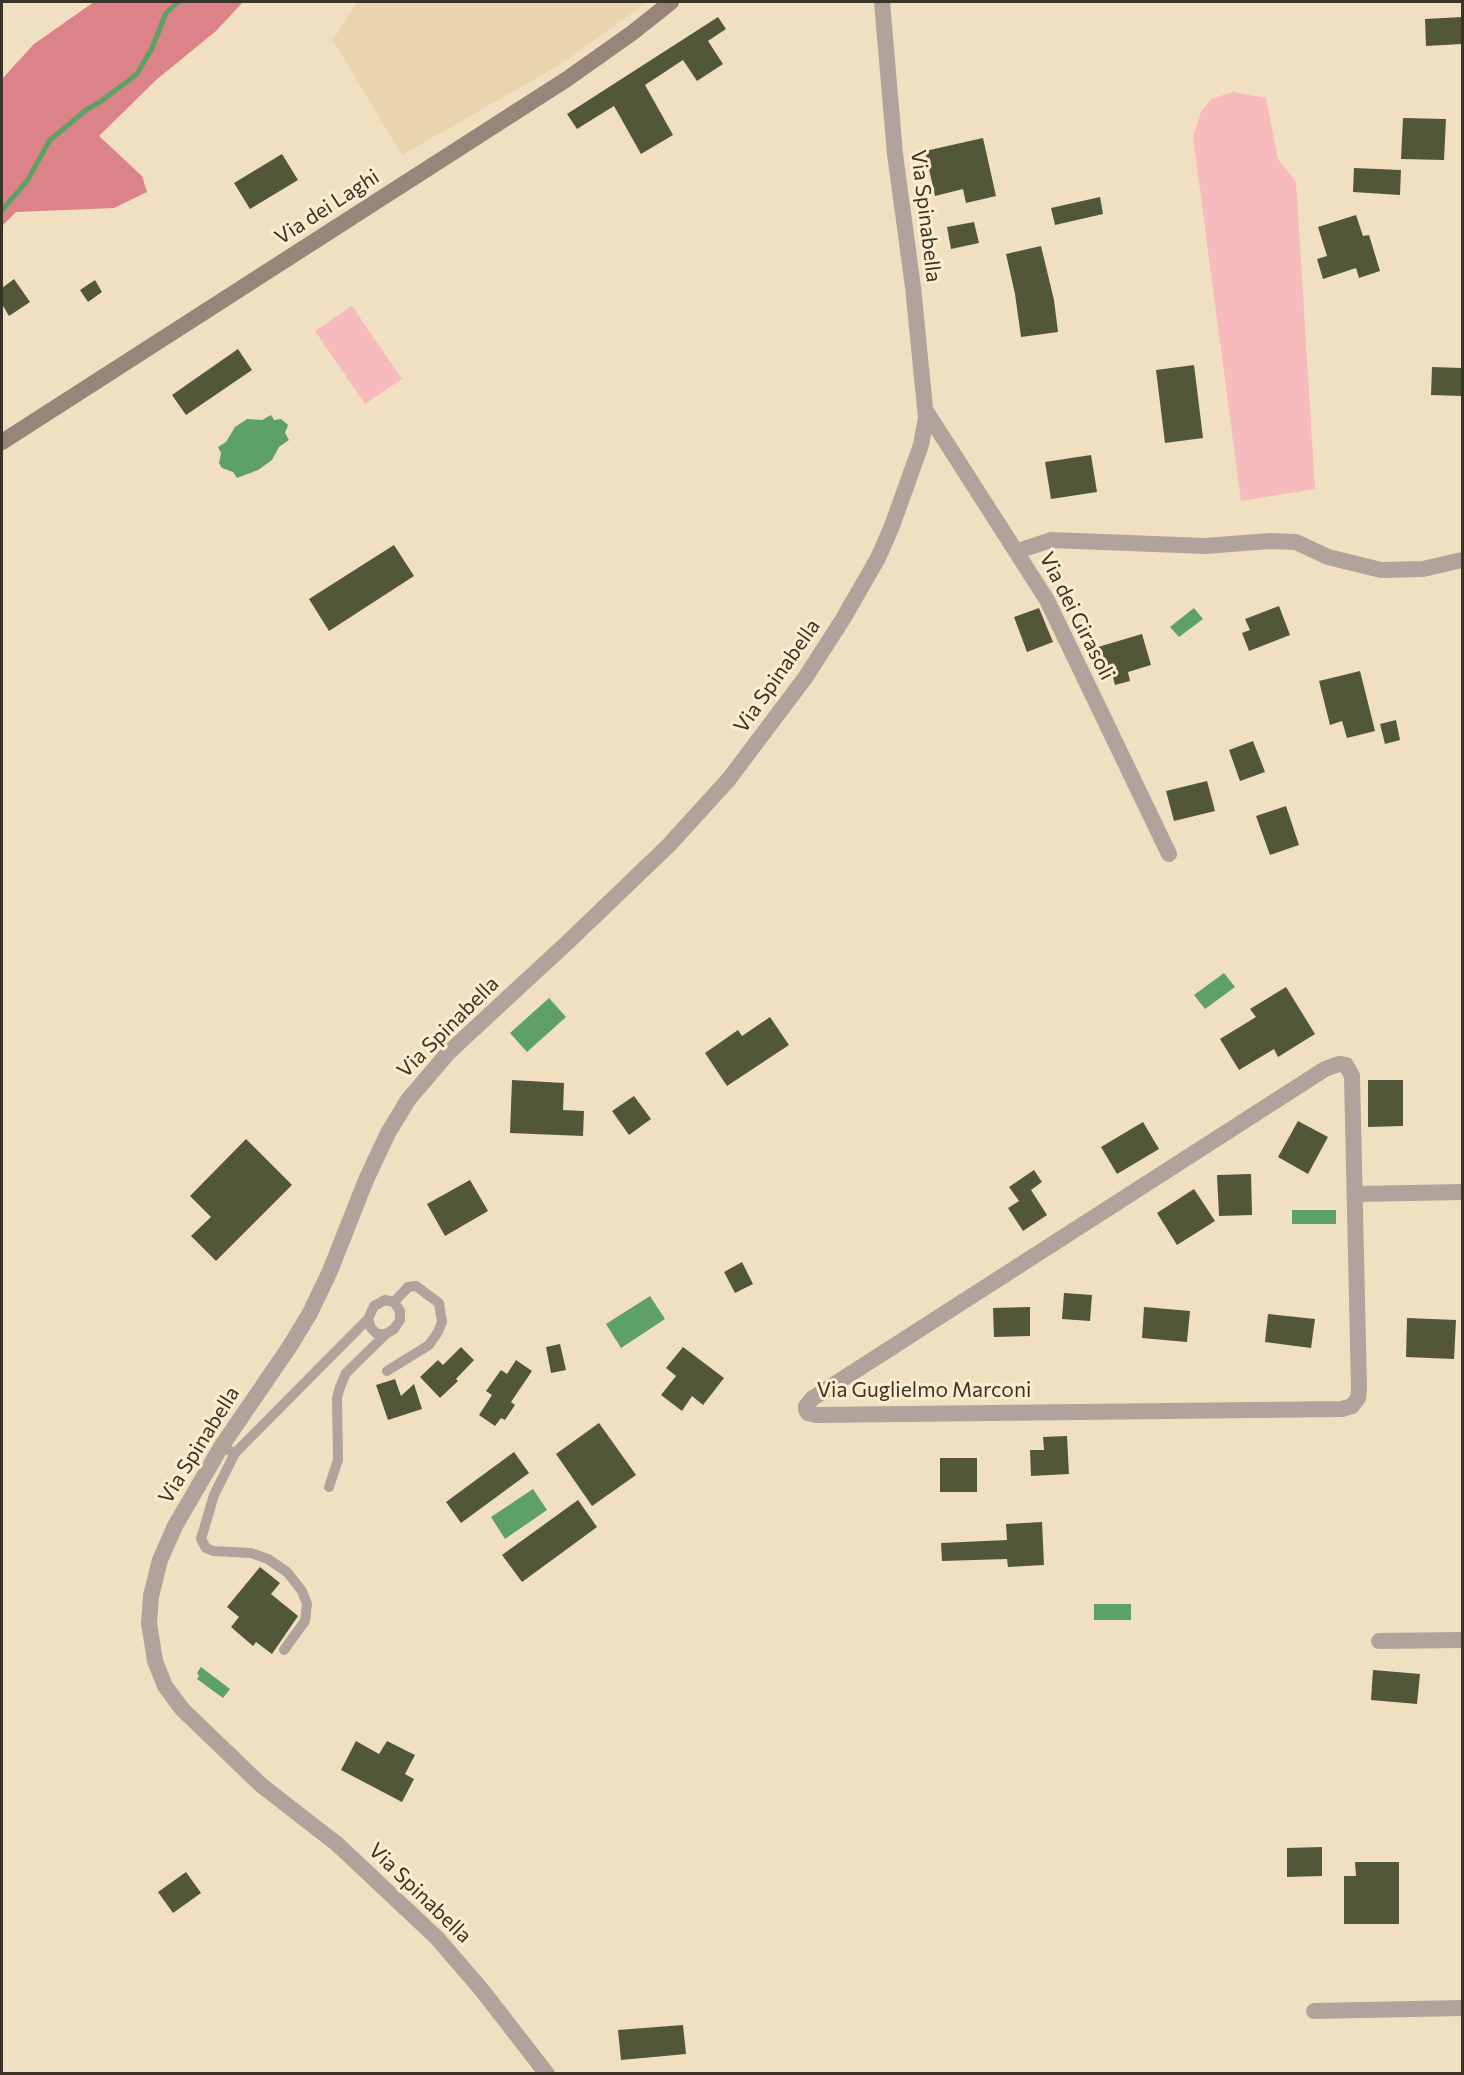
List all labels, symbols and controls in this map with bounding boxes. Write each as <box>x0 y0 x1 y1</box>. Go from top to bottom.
street label: Via Spinabella <box>905 148 947 284</box>
street label: Via dei Laghi <box>270 164 384 250</box>
street label: Via dei Girasoli <box>1034 548 1120 684</box>
street label: Via Spinabella <box>729 614 825 738</box>
street label: Via Spinabella <box>392 971 504 1083</box>
street label: Via Guglielmo Marconi <box>817 1377 1031 1403</box>
street label: Via Spinabella <box>153 1382 245 1508</box>
street label: Via Spinabella <box>363 1838 477 1948</box>

